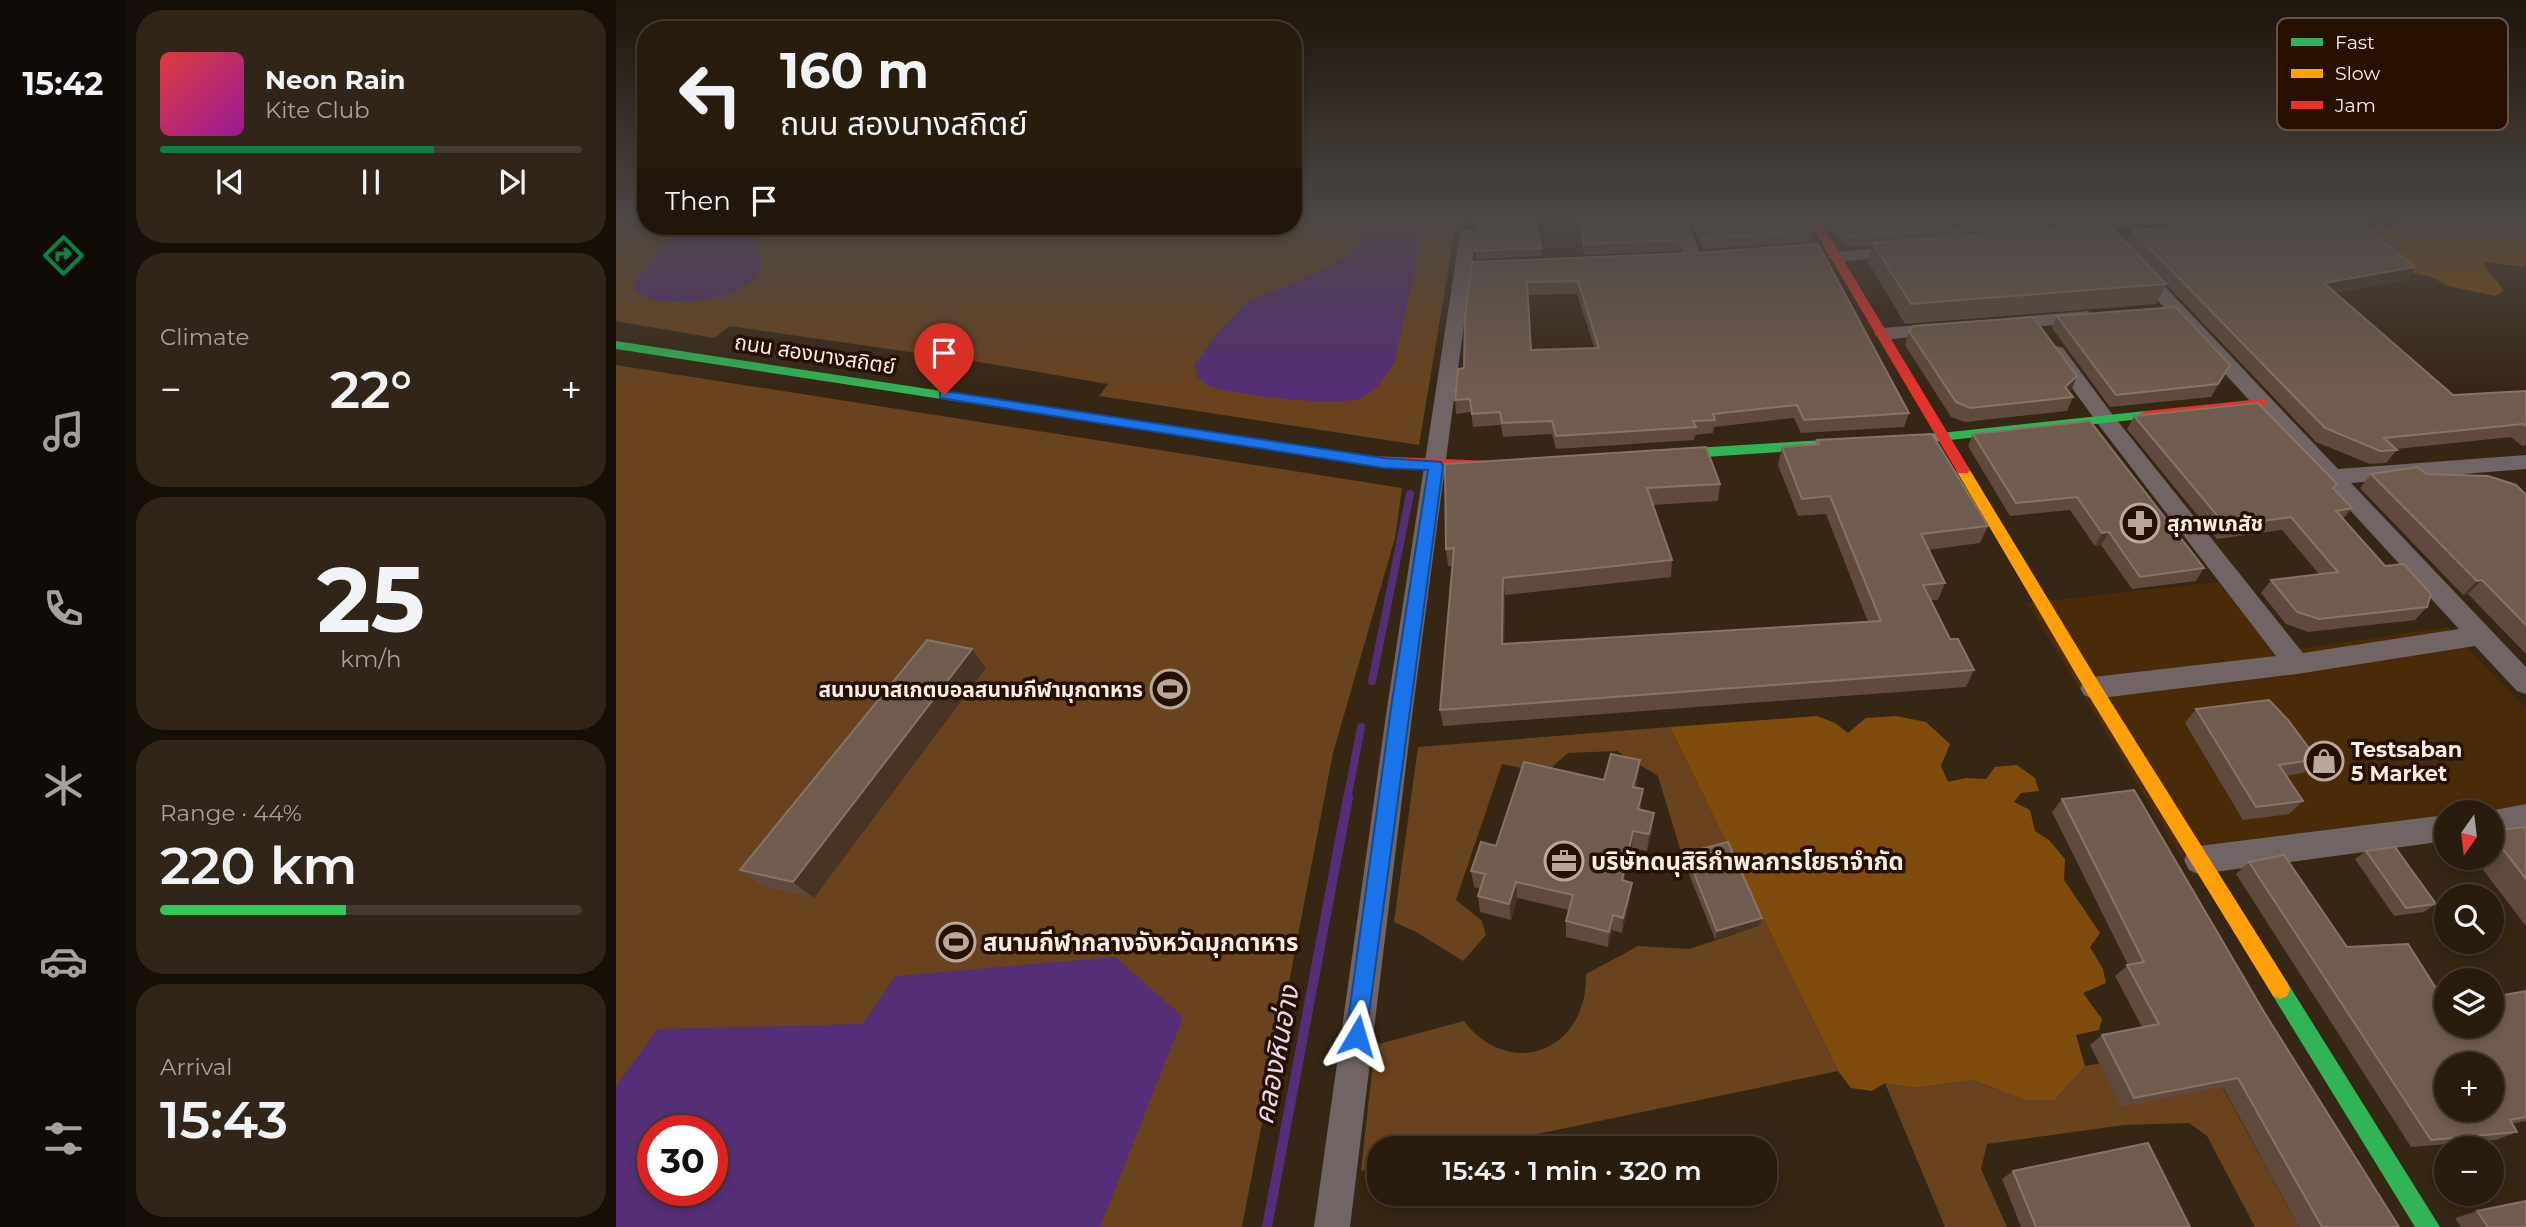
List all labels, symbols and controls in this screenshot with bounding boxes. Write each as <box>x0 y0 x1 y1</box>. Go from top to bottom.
legend <box>2277 18 2508 130</box>
text: Fast <box>2335 31 2375 54</box>
text: 160 m <box>780 41 929 100</box>
icon: left <box>665 49 756 140</box>
text: Slow <box>2335 62 2380 85</box>
text: 15:42 <box>23 64 103 103</box>
text: Neon Rain <box>265 64 406 96</box>
text: Jam <box>2334 94 2376 117</box>
text: Kite Club <box>265 96 370 124</box>
text: ถนน สองนางสถิตย์ <box>780 104 1027 143</box>
icon: previous <box>211 163 249 201</box>
icon: pause <box>352 163 390 201</box>
icon: next <box>493 163 531 201</box>
icon: arrive <box>745 182 783 220</box>
text: Then <box>665 185 731 217</box>
icon: directions <box>39 231 88 280</box>
text: Climate <box>160 323 249 351</box>
pin <box>914 323 974 395</box>
street label: ถนน สองนางสถิตย์ <box>733 329 897 379</box>
icon: arrive <box>925 334 963 372</box>
text: 22° <box>330 358 412 421</box>
text: − <box>160 366 182 413</box>
text: + <box>560 366 582 413</box>
icon: music <box>39 407 88 456</box>
pharmacy icon: สุภาพเภสัช <box>2119 502 2161 544</box>
place label: สุภาพเภสัช <box>2167 511 2263 537</box>
text: 25 <box>317 544 425 655</box>
icon: phone <box>39 584 88 633</box>
text: km/h <box>340 645 402 673</box>
sports icon: สนามบาสเกตบอลสนามกีฬามุกดาหาร <box>1149 668 1191 710</box>
place label: สนามบาสเกตบอลสนามกีฬามุกดาหาร <box>818 677 1143 703</box>
place label: Testsaban 5 Market <box>2351 737 2462 786</box>
shop icon: Testsaban 5 Market <box>2303 740 2345 782</box>
icon: climate <box>39 761 88 810</box>
text: Range · 44% <box>160 799 302 827</box>
north arrow <box>2434 800 2504 870</box>
map controls <box>2434 800 2504 1206</box>
text: 220 km <box>160 834 357 897</box>
office icon: บริษัทดนุสิริกำพลการโยธาจำกัด <box>1543 840 1585 882</box>
place label: บริษัทดนุสิริกำพลการโยธาจำกัด <box>1591 847 1904 877</box>
button: search <box>2434 884 2504 954</box>
sports icon: สนามกีฬากลางจังหวัดมุกดาหาร <box>935 921 977 963</box>
place label: สนามกีฬากลางจังหวัดมุกดาหาร <box>983 928 1298 958</box>
icon: car <box>39 937 88 986</box>
button: layers <box>2434 968 2504 1038</box>
water label: คลองหินอ่าง <box>1246 981 1306 1127</box>
position arrow <box>1320 999 1394 1073</box>
button: + <box>2434 1052 2504 1122</box>
text: Arrival <box>160 1053 233 1081</box>
text: 15:43 <box>160 1088 288 1151</box>
icon: filters <box>39 1114 88 1163</box>
speed limit sign: 30 <box>637 1115 728 1206</box>
button: − <box>2434 1136 2504 1206</box>
text: 15:43 · 1 min · 320 m <box>1442 1155 1702 1187</box>

